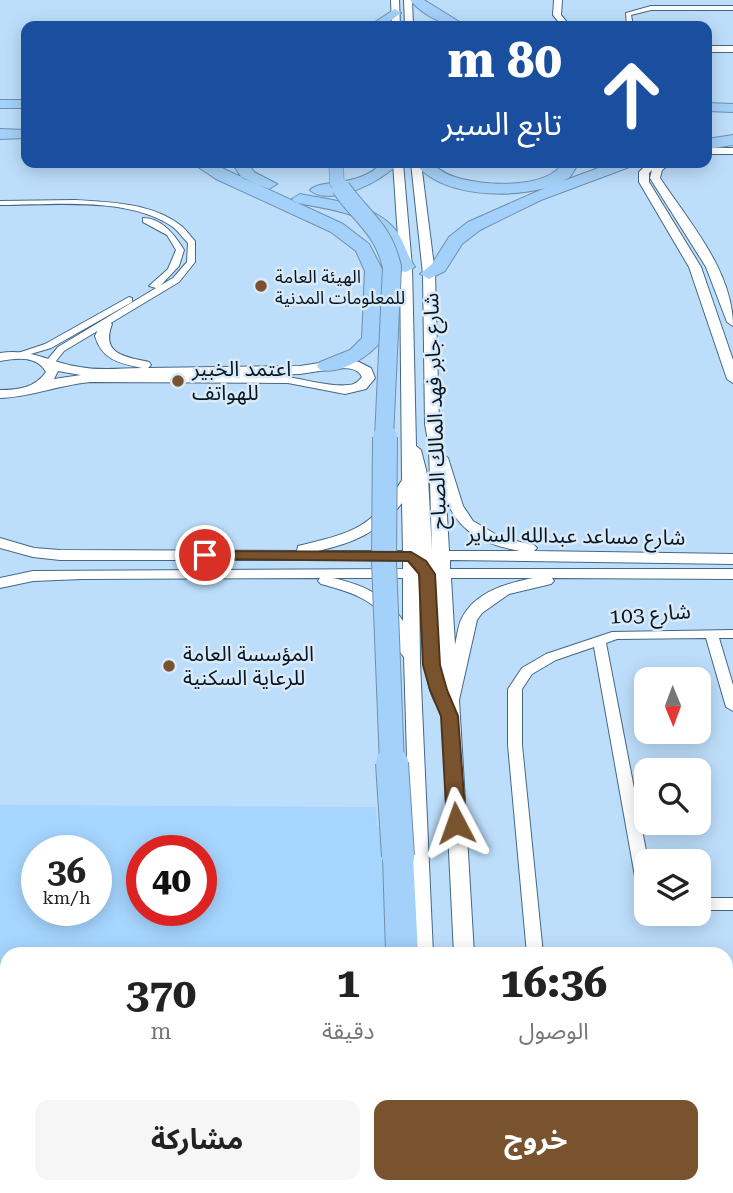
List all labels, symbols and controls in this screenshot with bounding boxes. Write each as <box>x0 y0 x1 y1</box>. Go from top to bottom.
text: 80 m <box>447 32 562 89</box>
icon: ahead <box>586 49 677 140</box>
text: تابع السير <box>442 105 562 143</box>
place label: الهيئة العامة للمعلومات المدنية <box>275 266 405 309</box>
marker: الهيئة العامة للمعلومات المدنية <box>253 278 269 294</box>
street label: شارع جابر فهد المالك الصباح <box>419 292 454 530</box>
place label: اعتمد الخبير للهواتف <box>191 357 291 405</box>
marker: اعتمد الخبير للهواتف <box>170 373 186 389</box>
street label: شارع مساعد عبدالله الساير <box>465 522 685 553</box>
pin <box>175 525 235 585</box>
icon: arrive <box>186 536 224 574</box>
street label: شارع 103 <box>608 599 692 632</box>
place label: المؤسسة العامة للرعاية السكنية <box>183 642 314 690</box>
marker: المؤسسة العامة للرعاية السكنية <box>161 658 177 674</box>
north arrow <box>634 667 710 744</box>
map controls <box>634 667 711 926</box>
button: search <box>634 758 711 835</box>
position arrow <box>419 786 493 860</box>
speed limit sign: 40 <box>126 835 217 926</box>
button: layers <box>634 849 711 926</box>
text: 36 <box>47 851 86 892</box>
text: km/h <box>42 887 91 908</box>
text: 1 <box>336 958 360 1007</box>
text: 16:36 <box>500 958 607 1007</box>
text: 370 <box>126 969 196 1018</box>
text: m <box>151 1018 172 1045</box>
text: دقيقة <box>322 1018 374 1045</box>
text: الوصول <box>519 1018 589 1045</box>
button: مشاركة <box>35 1100 360 1180</box>
button: خروج <box>374 1100 698 1180</box>

